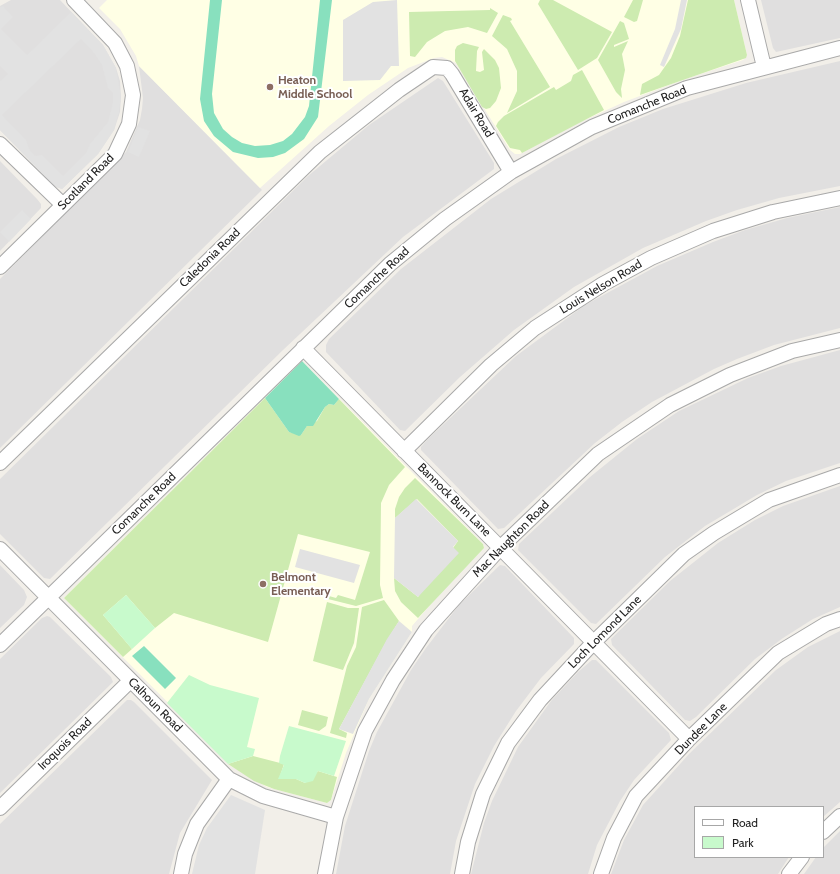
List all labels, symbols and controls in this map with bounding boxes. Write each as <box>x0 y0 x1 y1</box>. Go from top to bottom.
place label: Heaton Middle School <box>278 73 352 101</box>
marker: Heaton Middle School <box>265 82 275 92</box>
street label: Comanche Road <box>606 83 688 127</box>
street label: Adair Road <box>456 86 496 140</box>
street label: Scotland Road <box>55 151 117 213</box>
street label: Caledonia Road <box>177 225 243 291</box>
street label: Comanche Road <box>342 244 412 312</box>
street label: Louis Nelson Road <box>557 257 645 317</box>
street label: Bannock Burn Lane <box>414 460 494 540</box>
street label: Comanche Road <box>109 470 179 538</box>
street label: Mac Naughton Road <box>470 498 552 580</box>
place label: Belmont Elementary <box>271 570 331 598</box>
marker: Belmont Elementary <box>258 579 268 589</box>
street label: Loch Lomond Lane <box>565 592 645 672</box>
street label: Calhoun Road <box>125 675 185 735</box>
street label: Dundee Lane <box>672 700 730 758</box>
street label: Iroquois Road <box>35 715 95 773</box>
legend <box>694 806 824 858</box>
text: Road <box>732 815 758 830</box>
text: Park <box>732 835 754 850</box>

